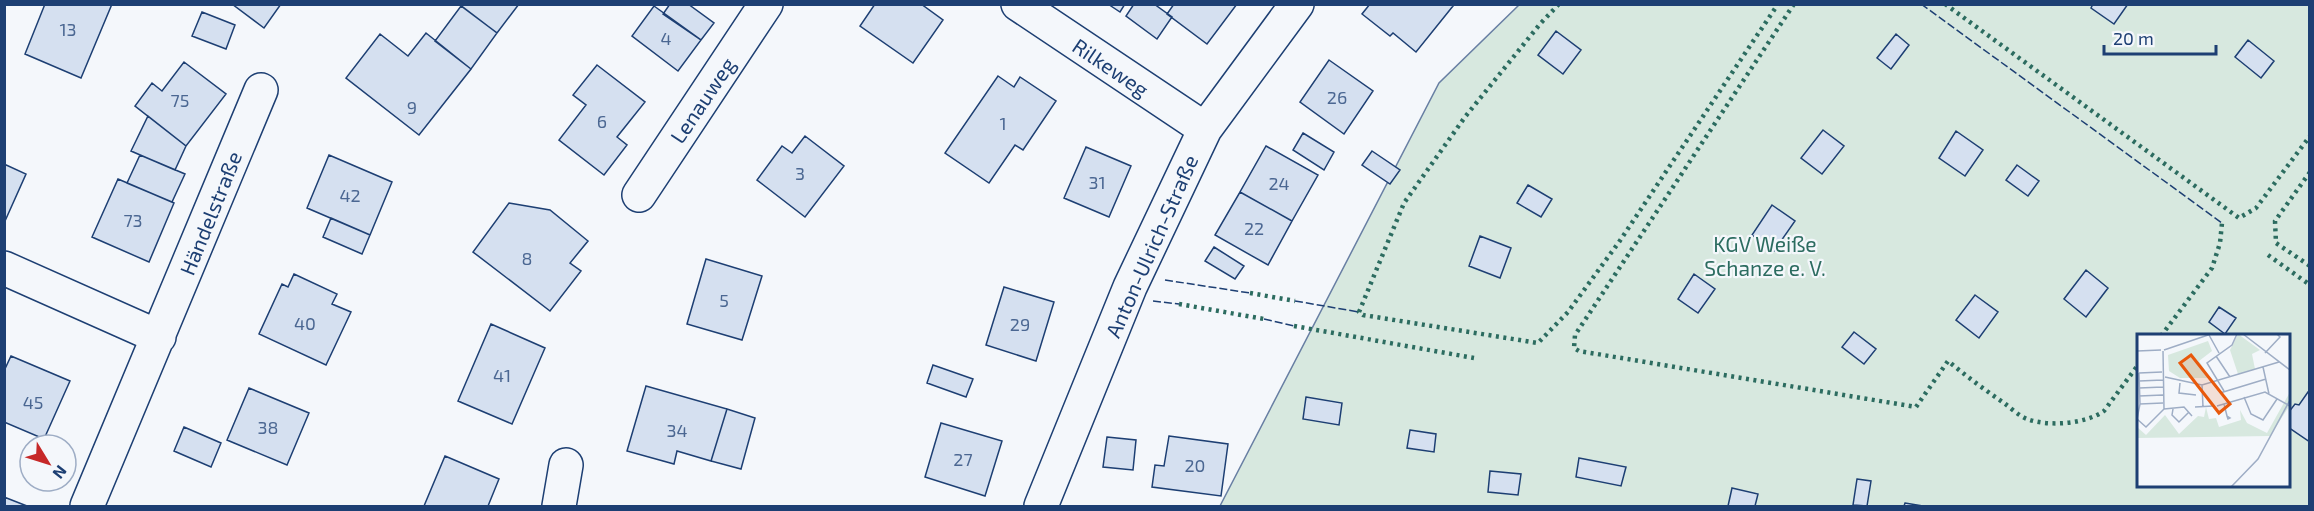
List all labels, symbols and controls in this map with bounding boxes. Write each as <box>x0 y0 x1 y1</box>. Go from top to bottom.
house number: 13 <box>59 18 77 40</box>
scale bar <box>2104 18 2216 56</box>
house number: 4 <box>660 27 672 49</box>
text: 20 m <box>2113 27 2154 49</box>
street label: Rilkeweg <box>1068 33 1154 102</box>
street label: Lenauweg <box>664 52 740 148</box>
house number: 26 <box>1327 86 1347 108</box>
house number: 75 <box>171 89 189 111</box>
house number: 9 <box>407 96 417 118</box>
house number: 6 <box>597 110 607 132</box>
house number: 1 <box>999 112 1007 134</box>
street label: Händelstraße <box>174 147 246 279</box>
street label: Anton-Ulrich-Straße <box>1099 151 1203 341</box>
house number: 3 <box>795 162 805 184</box>
house number: 31 <box>1088 171 1106 193</box>
house number: 24 <box>1268 172 1290 194</box>
house number: 42 <box>339 184 361 206</box>
house number: 73 <box>123 209 143 231</box>
house number: 22 <box>1244 217 1264 239</box>
park label: KGV Weiße Schanze e. V. <box>1704 231 1826 280</box>
house number: 8 <box>522 247 532 269</box>
house number: 5 <box>719 289 729 311</box>
house number: 40 <box>294 312 316 334</box>
house number: 29 <box>1010 313 1030 335</box>
inset map <box>2137 334 2290 487</box>
house number: 41 <box>493 364 511 386</box>
house number: 45 <box>23 391 43 413</box>
house number: 38 <box>258 416 278 438</box>
house number: 34 <box>666 419 688 441</box>
north arrow <box>18 433 78 493</box>
house number: 27 <box>953 448 973 470</box>
house number: 20 <box>1185 454 1205 476</box>
text: N <box>49 462 71 483</box>

